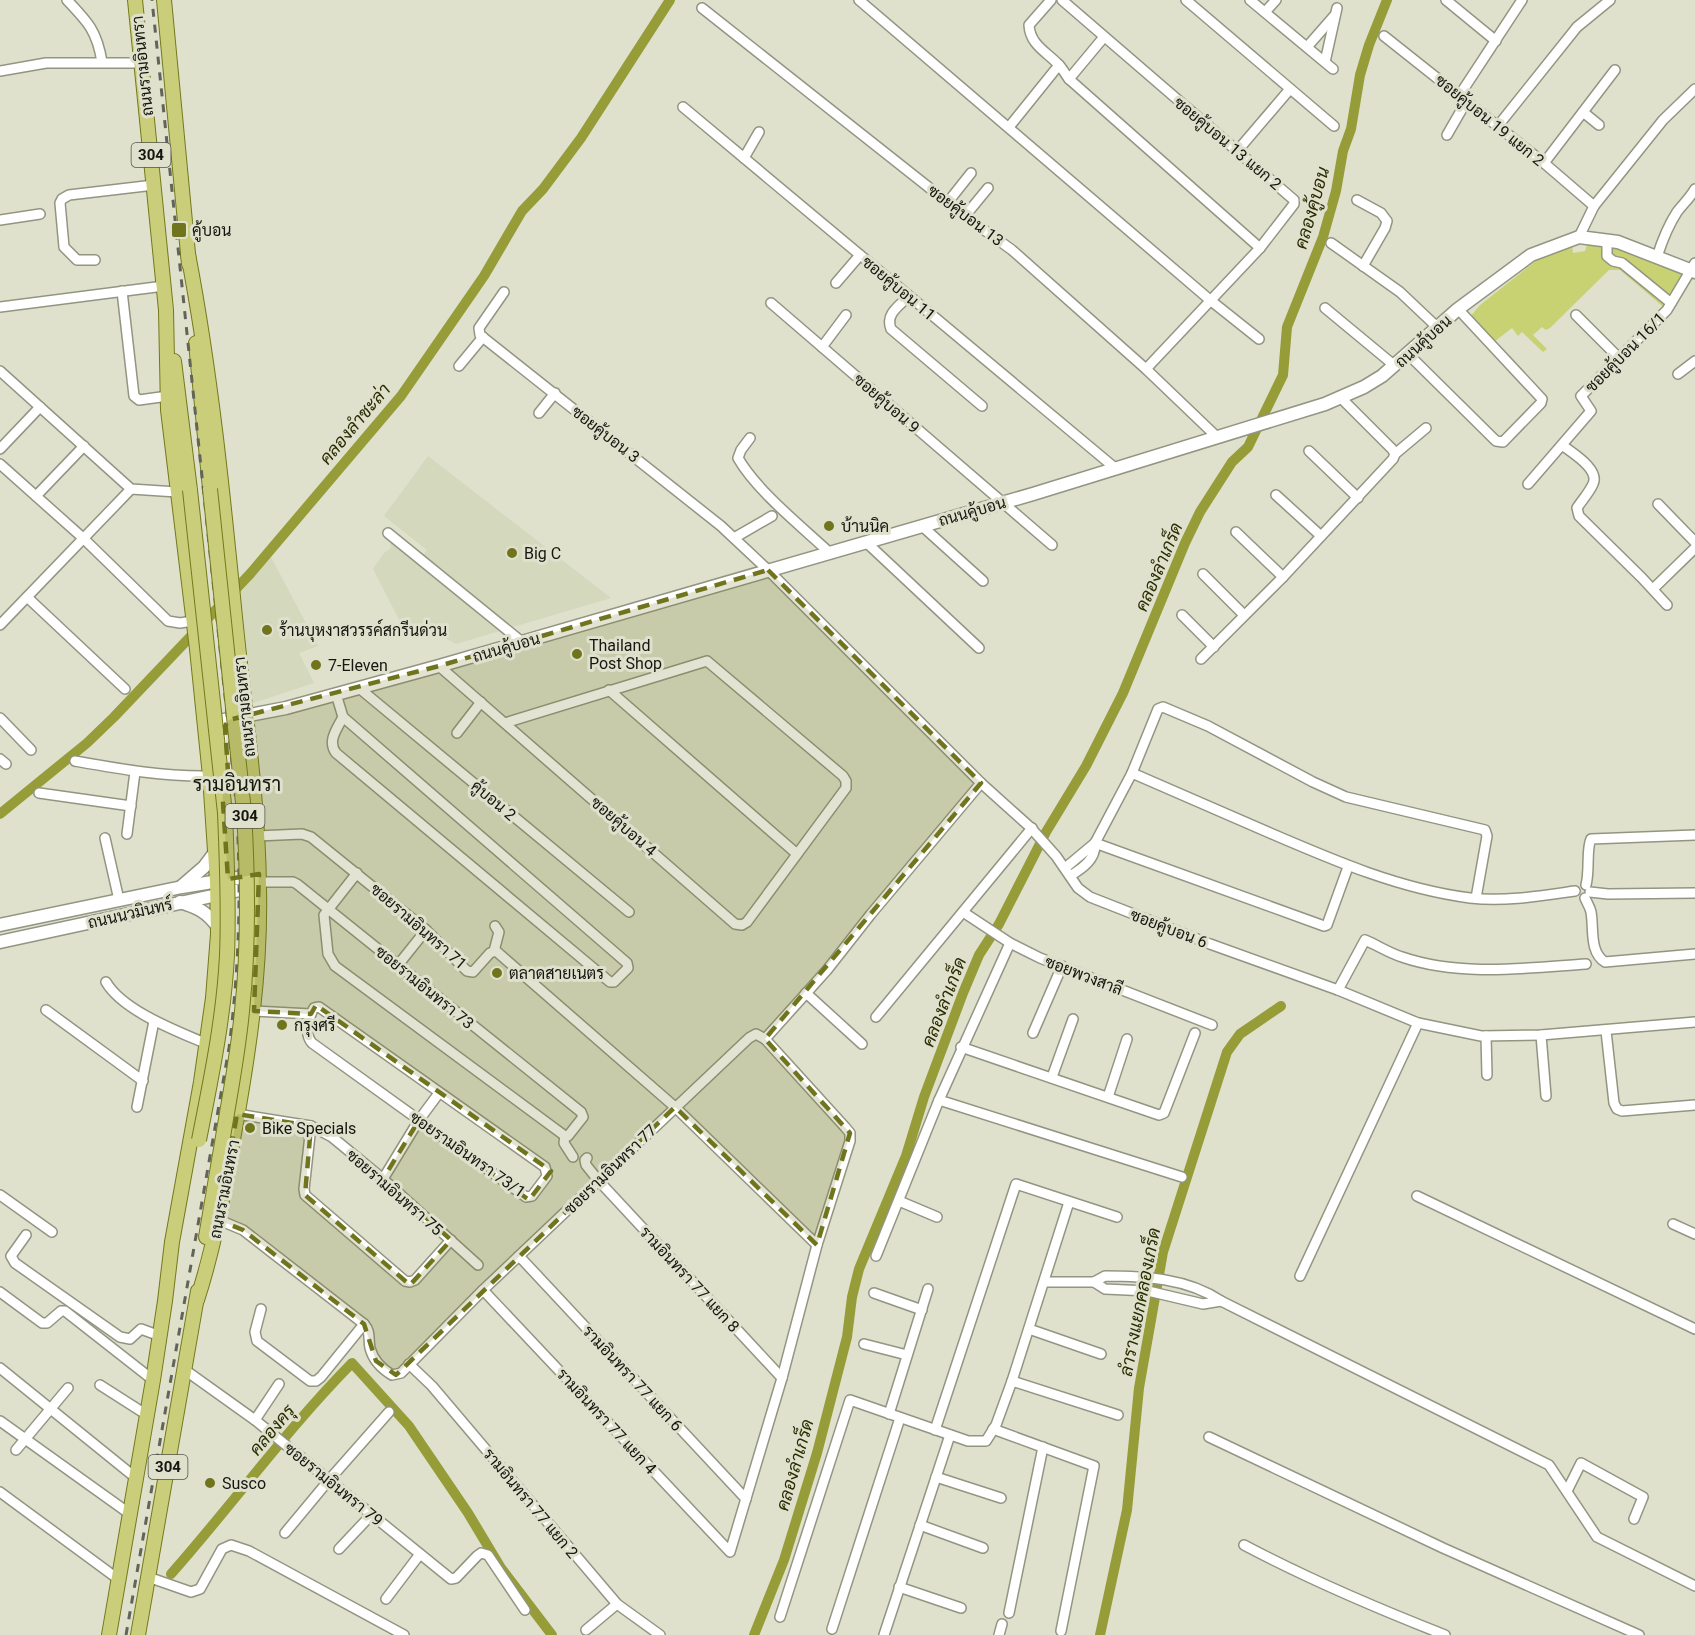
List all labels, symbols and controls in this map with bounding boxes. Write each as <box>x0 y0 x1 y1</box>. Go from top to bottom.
street label: ถนนรามอินทรา <box>128 15 157 117</box>
street label: ซอยคู้บอน 19 แยก 2 <box>1430 70 1549 172</box>
street label: ซอยคู้บอน 13 แยก 2 <box>1169 92 1286 195</box>
road number: 304 <box>132 143 170 167</box>
water label: คลองคู้บอน <box>1289 164 1336 252</box>
street label: ซอยคู้บอน 13 <box>923 180 1008 252</box>
place label: คู้บอน <box>192 220 232 242</box>
marker: คู้บอน <box>170 221 188 239</box>
street label: ซอยคู้บอน 11 <box>857 251 940 326</box>
street label: ซอยคู้บอน 16/1 <box>1581 308 1671 398</box>
street label: ถนนคู้บอน <box>1391 310 1457 373</box>
street label: ซอยคู้บอน 9 <box>849 369 924 439</box>
water label: คลองลำชะล่า <box>314 378 395 468</box>
street label: ซอยคู้บอน 3 <box>567 401 644 468</box>
street label: ถนนคู้บอน <box>936 492 1009 532</box>
place label: บ้านนิค <box>841 516 889 536</box>
water label: คลองลำเกร็ด <box>1128 518 1187 614</box>
marker: บ้านนิค <box>822 519 836 533</box>
place label: Big C <box>524 544 561 563</box>
marker: Big C <box>505 546 519 560</box>
place label: ร้านบุหงาสวรรค์สกรีนด่วน <box>279 618 447 642</box>
marker: ร้านบุหงาสวรรค์สกรีนด่วน <box>260 623 274 637</box>
street label: ถนนคู้บอน <box>470 628 543 668</box>
place label: Thailand Post Shop <box>589 636 662 673</box>
marker: Thailand Post Shop <box>570 647 584 661</box>
street label: ถนนรามอินทรา <box>230 656 259 758</box>
place label: 7-Eleven <box>328 656 388 675</box>
marker: 7-Eleven <box>309 658 323 672</box>
district label: รามอินทรา <box>193 772 281 796</box>
street label: คู้บอน 2 <box>466 775 521 826</box>
street label: ซอยคู้บอน 4 <box>586 792 661 862</box>
road number: 304 <box>226 804 264 828</box>
street label: ซอยรามอินทรา 71 <box>367 879 471 973</box>
street label: ถนนนวมินทร์ <box>85 892 175 932</box>
street label: ซอยคู้บอน 6 <box>1127 904 1210 954</box>
street label: ซอยรามอินทรา 73 <box>372 942 478 1033</box>
street label: ซอยพวงสาลี <box>1042 950 1126 999</box>
water label: คลองลำเกร็ด <box>914 953 970 1050</box>
place label: ตลาดสายเนตร <box>509 964 604 983</box>
marker: ตลาดสายเนตร <box>490 966 504 980</box>
place label: กรุงศรี <box>294 1014 336 1037</box>
marker: กรุงศรี <box>275 1018 289 1032</box>
street label: ซอยรามอินทรา 73/1 <box>406 1107 529 1201</box>
place label: Bike Specials <box>262 1119 356 1138</box>
street label: ซอยรามอินทรา 77 <box>560 1120 661 1218</box>
marker: Bike Specials <box>243 1121 257 1135</box>
street label: ถนนรามอินทรา <box>206 1138 243 1240</box>
street label: ซอยรามอินทรา 75 <box>343 1145 447 1239</box>
street label: รามอินทรา 77 แยก 8 <box>636 1223 743 1336</box>
water label: ลำรางแยกคลองเกร็ด <box>1112 1225 1164 1378</box>
street label: รามอินทรา 77 แยก 6 <box>579 1322 686 1435</box>
street label: รามอินทรา 77 แยก 4 <box>553 1365 660 1478</box>
water label: คลองครุ <box>244 1399 301 1461</box>
water label: คลองลำเกร็ด <box>769 1416 818 1513</box>
street label: ซอยรามอินทรา 79 <box>281 1439 387 1530</box>
street label: รามอินทรา 77 แยก 2 <box>479 1445 582 1562</box>
road number: 304 <box>148 1455 188 1479</box>
place label: Susco <box>222 1474 266 1493</box>
marker: Susco <box>203 1476 217 1490</box>

